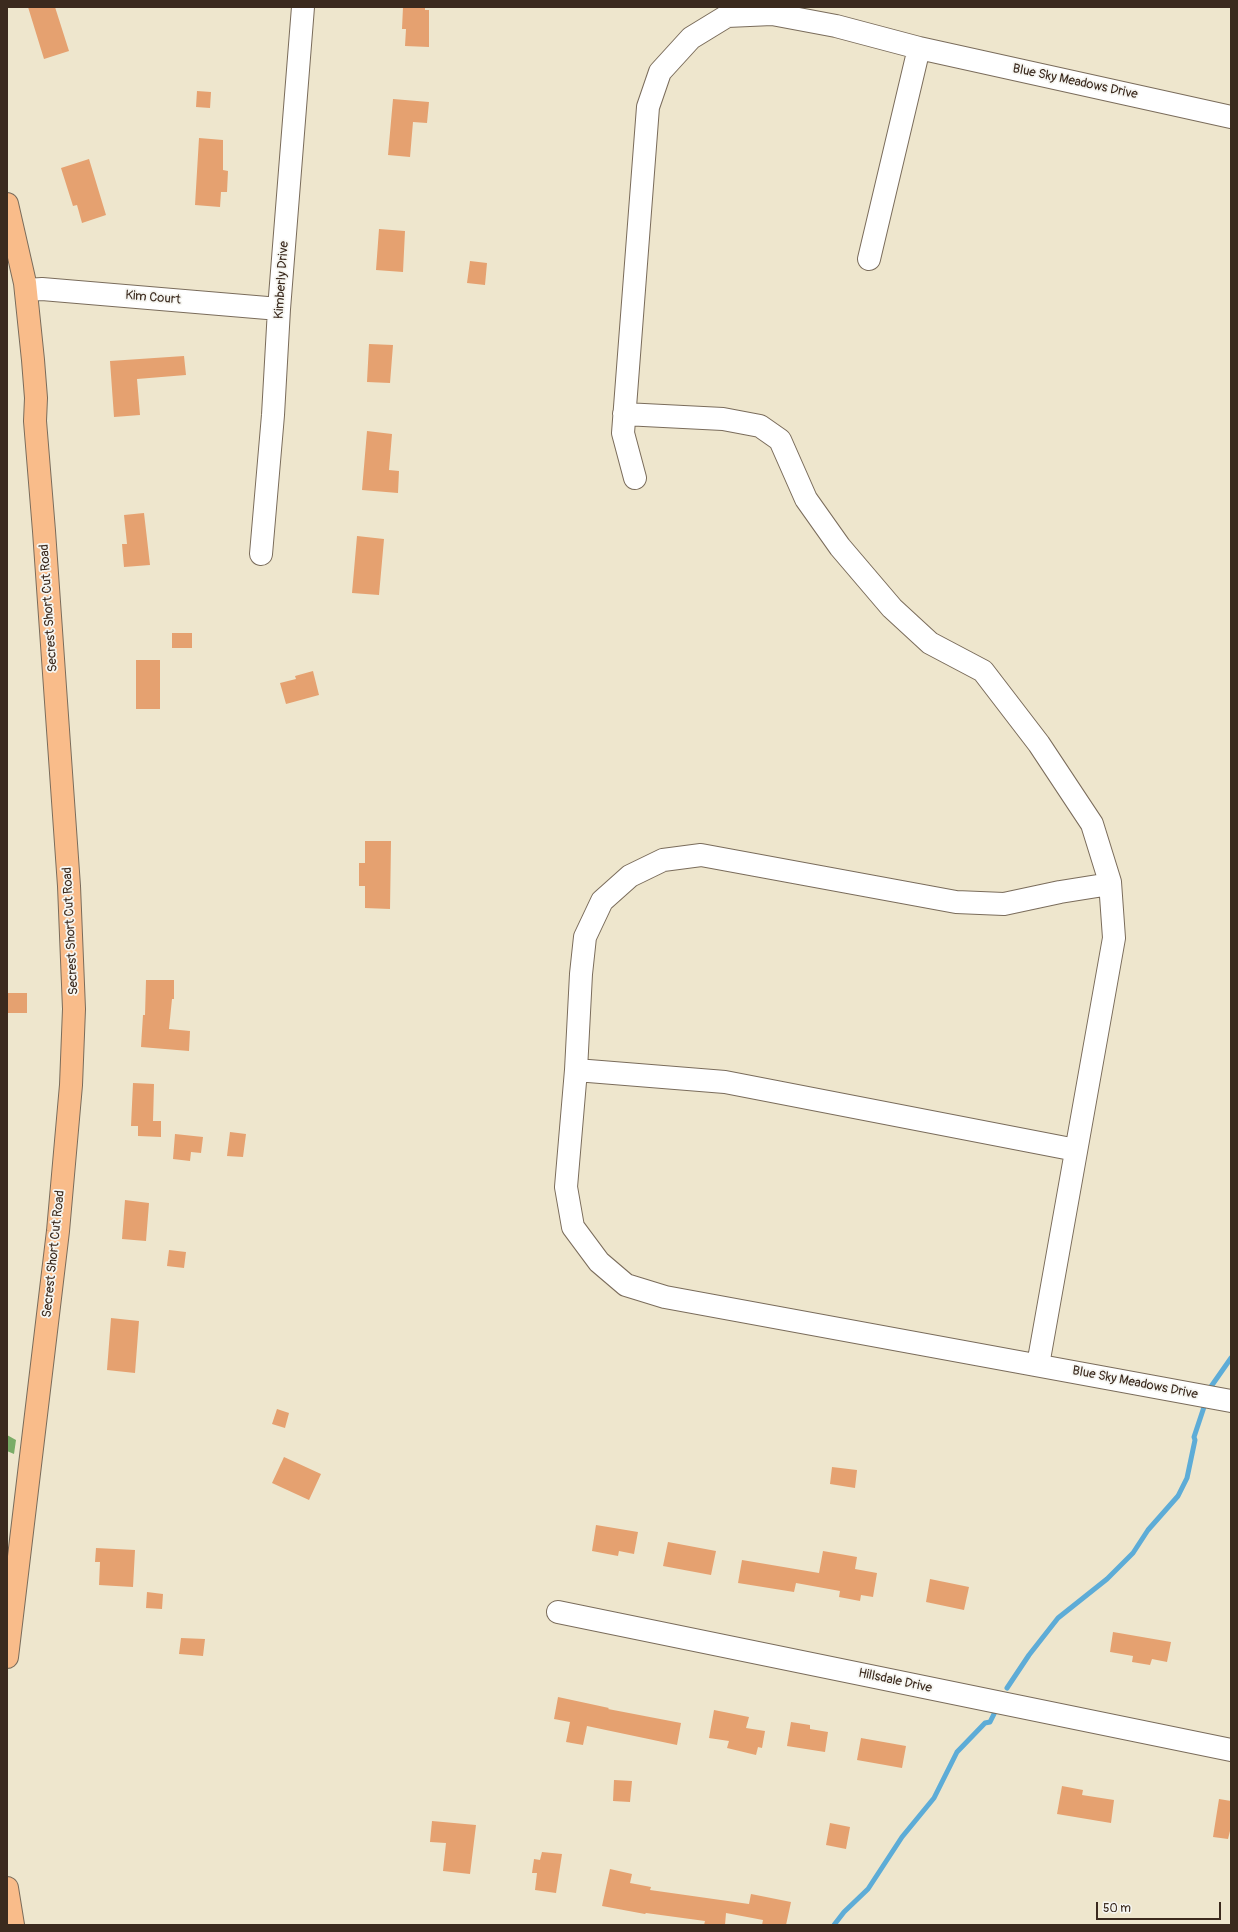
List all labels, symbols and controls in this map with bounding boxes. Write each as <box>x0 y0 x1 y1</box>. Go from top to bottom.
street label: Blue Sky Meadows Drive <box>1011 61 1139 103</box>
street label: Kimberly Drive <box>271 241 293 319</box>
street label: Kim Court <box>125 288 181 308</box>
street label: Secrest Short Cut Road <box>37 544 61 672</box>
street label: Secrest Short Cut Road <box>60 867 82 995</box>
street label: Secrest Short Cut Road <box>40 1189 68 1319</box>
street label: Blue Sky Meadows Drive <box>1071 1363 1199 1403</box>
street label: Hillsdale Drive <box>857 1666 933 1696</box>
scale bar <box>1098 1894 1223 1920</box>
text: 50 m <box>1103 1901 1131 1916</box>

